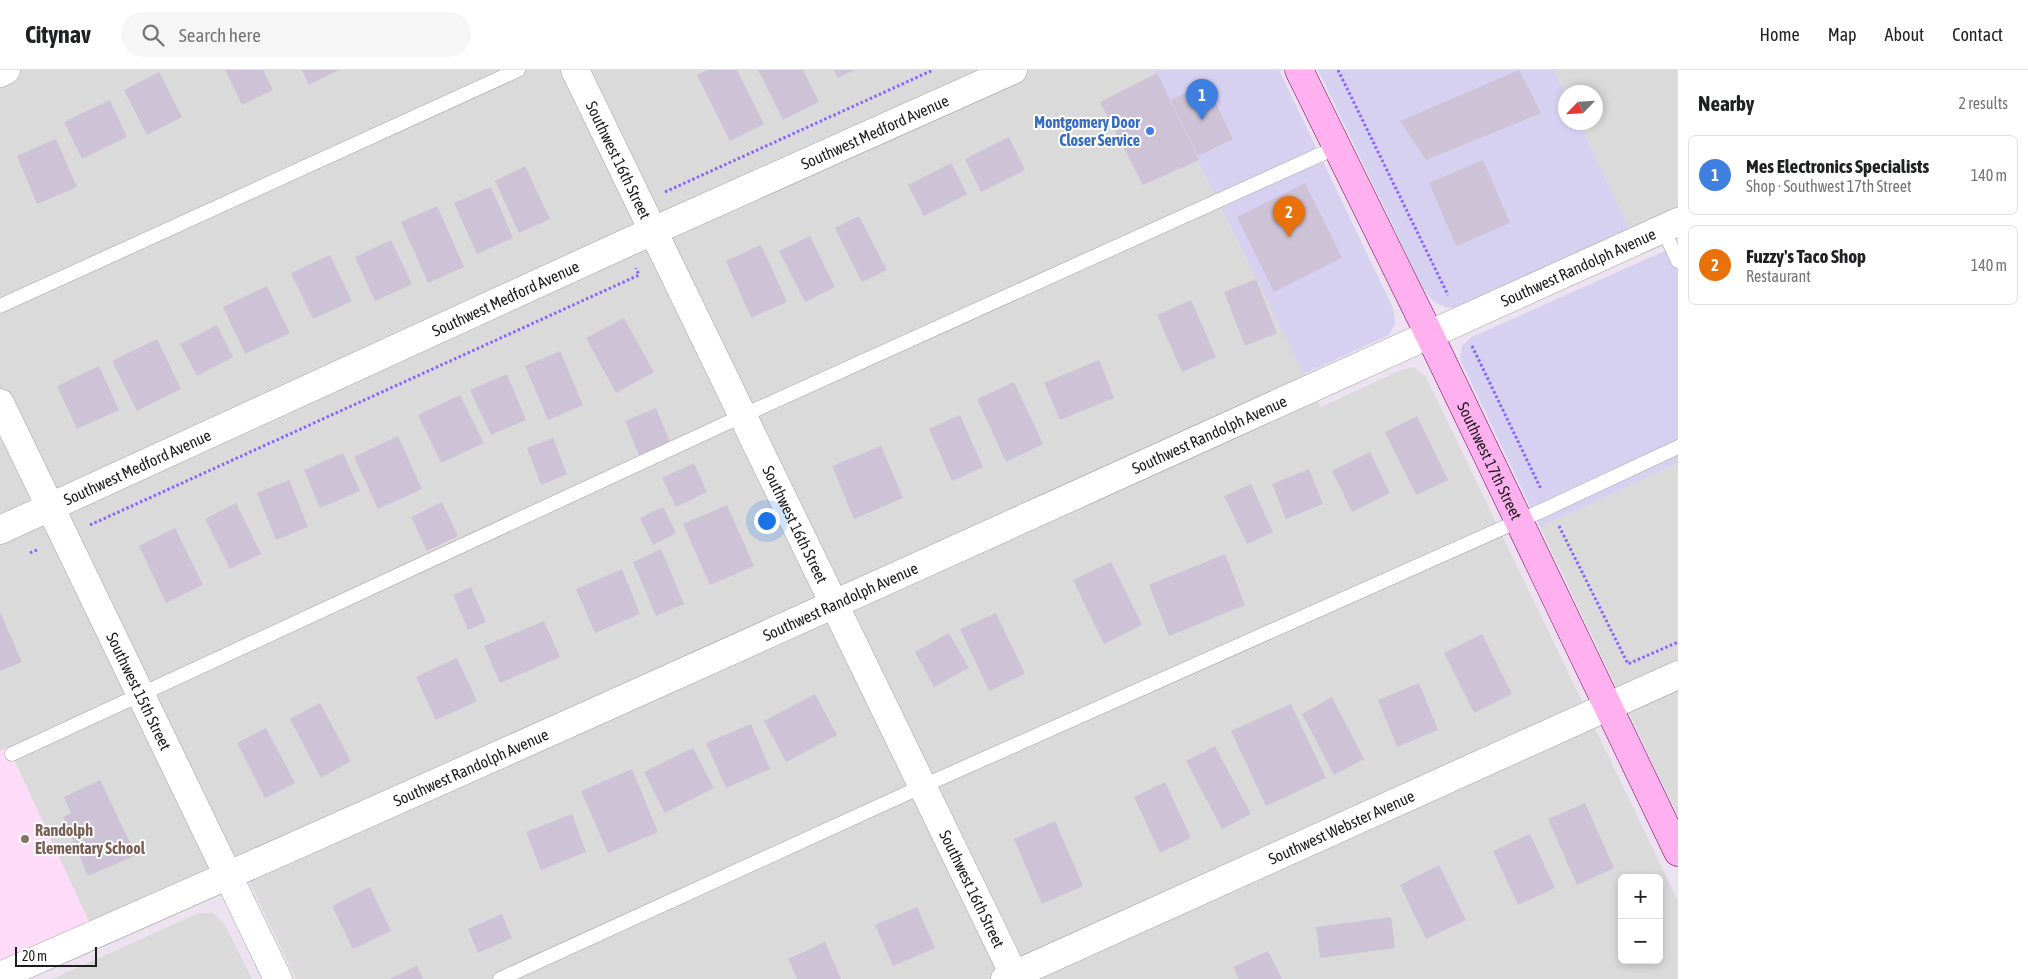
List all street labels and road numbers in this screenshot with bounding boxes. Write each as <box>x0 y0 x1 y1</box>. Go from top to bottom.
street label: Southwest Medford Avenue <box>798 91 951 173</box>
street label: Southwest 16th Street <box>583 98 655 222</box>
street label: Southwest Randolph Avenue <box>1498 224 1658 310</box>
street label: Southwest Medford Avenue <box>429 257 582 340</box>
street label: Southwest Randolph Avenue <box>1129 392 1289 477</box>
street label: Southwest 17th Street <box>1454 399 1526 523</box>
street label: Southwest Medford Avenue <box>61 426 214 509</box>
street label: Southwest 16th Street <box>759 463 832 586</box>
street label: Southwest Randolph Avenue <box>760 559 921 644</box>
street label: Southwest 15th Street <box>103 630 175 753</box>
street label: Southwest Randolph Avenue <box>390 725 551 810</box>
street label: Southwest Webster Avenue <box>1266 786 1417 868</box>
street label: Southwest 16th Street <box>936 827 1008 951</box>

